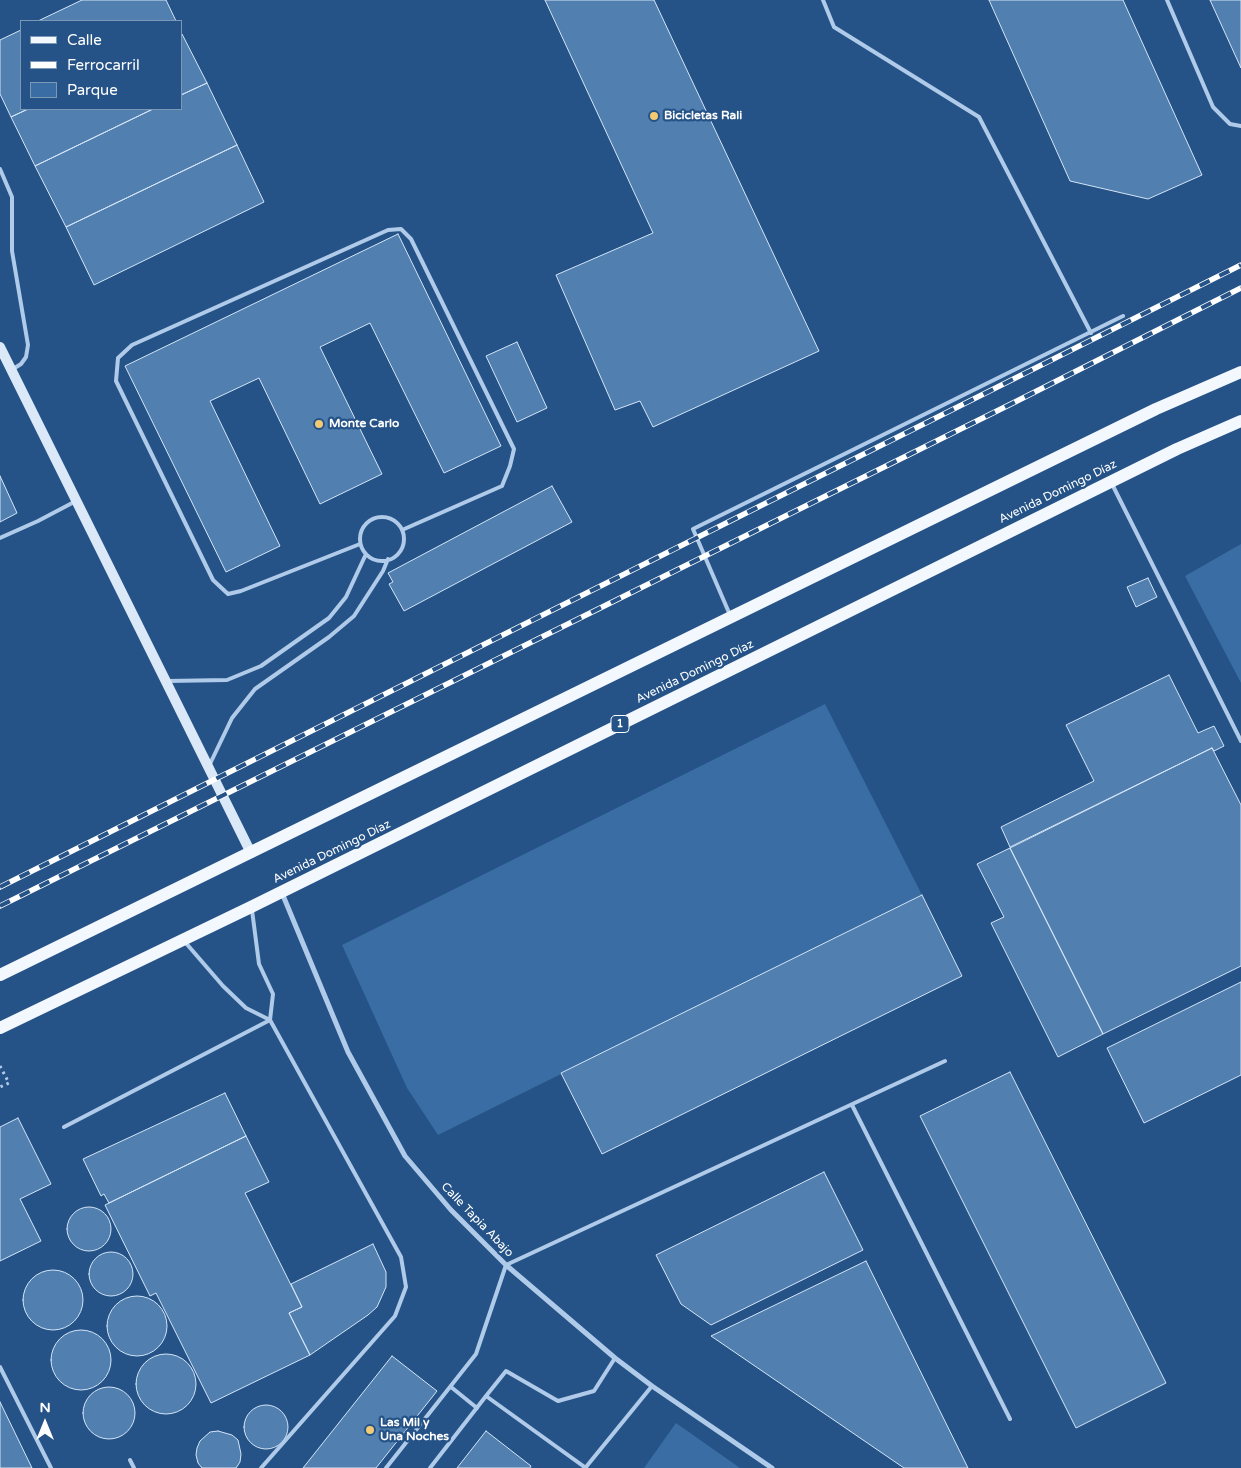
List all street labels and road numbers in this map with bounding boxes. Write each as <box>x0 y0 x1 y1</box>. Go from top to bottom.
street label: Avenida Domingo Díaz <box>997 457 1119 527</box>
street label: Avenida Domingo Díaz <box>634 637 756 707</box>
road number: 1 <box>611 716 629 732</box>
street label: Avenida Domingo Díaz <box>271 817 393 887</box>
street label: Calle Tapia Abajo <box>438 1180 516 1260</box>

